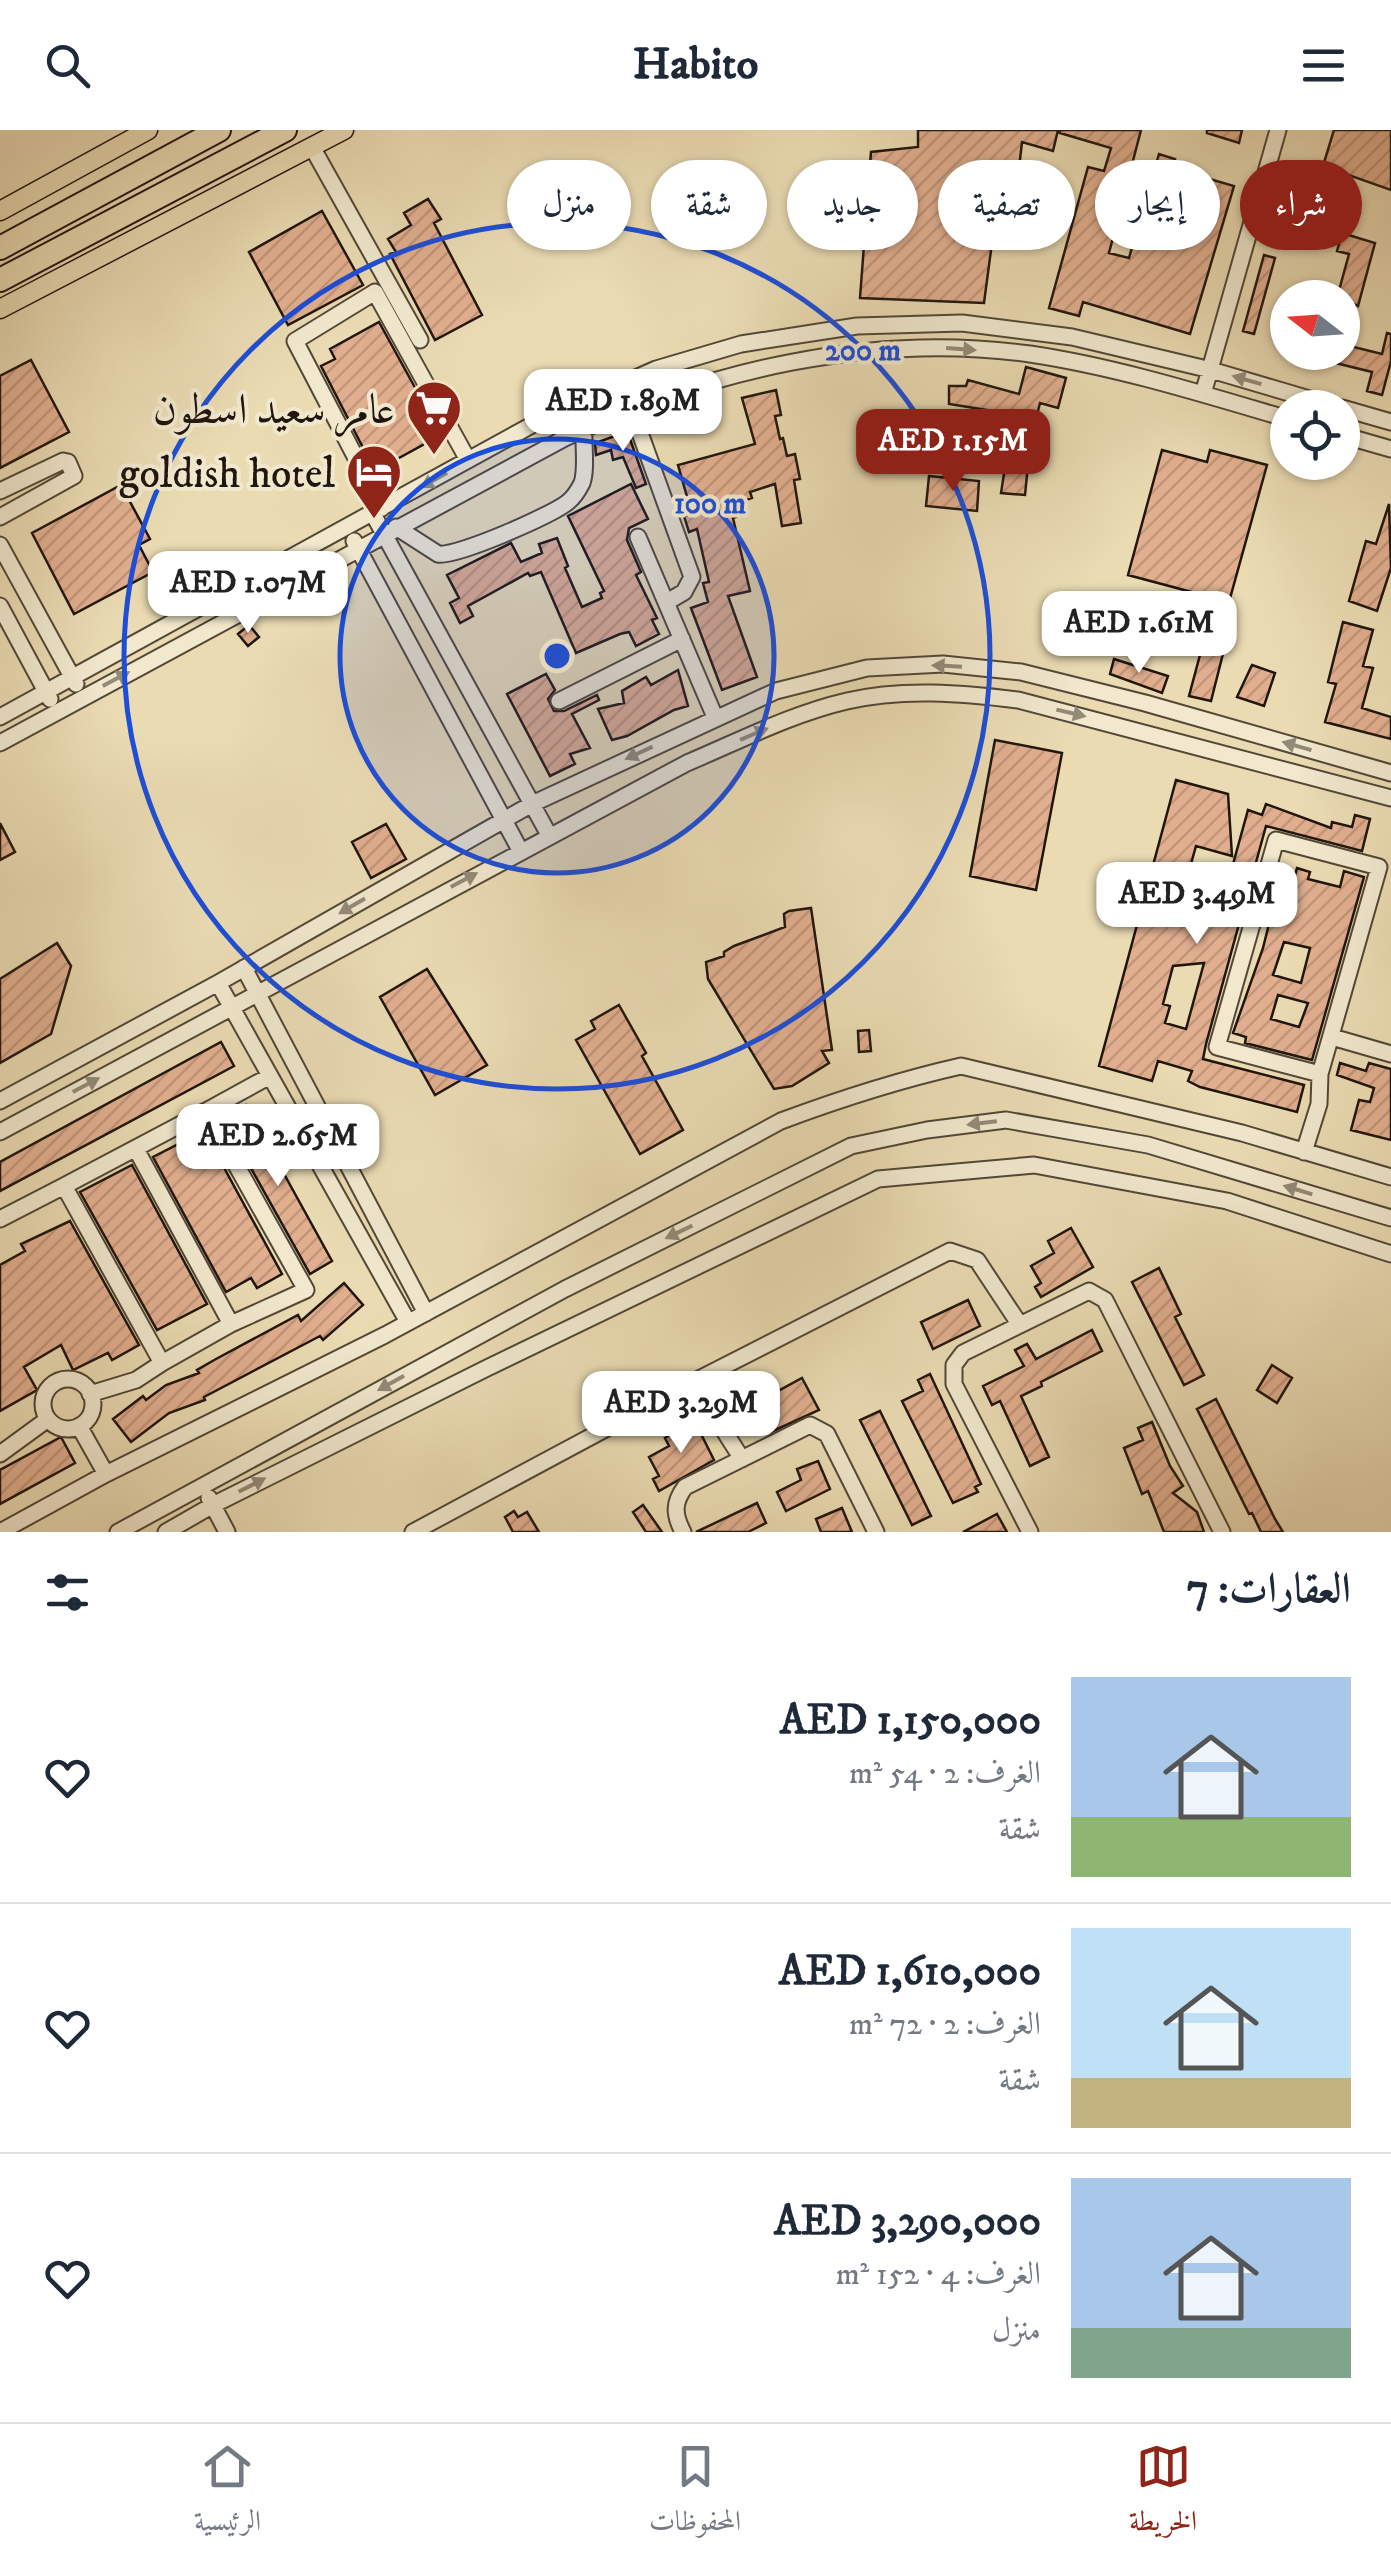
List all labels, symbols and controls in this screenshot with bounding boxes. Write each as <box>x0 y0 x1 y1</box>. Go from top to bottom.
text: Habito <box>633 37 758 93</box>
icon: search <box>40 38 95 93</box>
icon: menu <box>1296 38 1351 93</box>
chip: منزل <box>507 160 631 250</box>
chip: شقة <box>651 160 767 250</box>
chip: جديد <box>787 160 918 250</box>
chip: تصفية <box>938 160 1075 250</box>
chip: إيجار <box>1095 160 1220 250</box>
chip: شراء <box>1240 160 1362 250</box>
north arrow <box>1270 280 1360 370</box>
map controls <box>1270 280 1360 480</box>
text: 200 m <box>825 333 901 370</box>
one-way arrow <box>946 341 978 357</box>
pin: AED 1.89M <box>509 369 737 454</box>
one-way arrow <box>1231 372 1262 387</box>
supermarket icon: عامر سعيد اسطون <box>404 378 464 457</box>
text: AED 1.89M <box>546 381 700 421</box>
place label: عامر سعيد اسطون <box>153 385 395 438</box>
button: locate <box>1270 390 1360 480</box>
pin: AED 1.15M <box>839 409 1067 494</box>
text: AED 1.15M <box>878 421 1028 461</box>
hotel icon: goldish hotel <box>344 442 404 521</box>
place label: goldish hotel <box>119 449 335 501</box>
one-way arrow <box>420 471 449 488</box>
text: 100 m <box>674 486 747 523</box>
pin: AED 1.07M <box>134 551 362 636</box>
text: AED 1.07M <box>170 563 326 603</box>
pin: AED 1.61M <box>1025 591 1253 676</box>
text: AED 1.61M <box>1064 603 1214 643</box>
centre of rings <box>539 638 575 674</box>
one-way arrow <box>931 658 963 674</box>
one-way arrow <box>101 670 130 687</box>
one-way arrow <box>1056 706 1087 721</box>
one-way arrow <box>739 726 769 742</box>
one-way arrow <box>1281 738 1312 753</box>
one-way arrow <box>624 745 653 762</box>
pin: AED 3.49M <box>1083 862 1311 947</box>
one-way arrow <box>449 872 478 889</box>
text: AED 3.49M <box>1118 874 1276 914</box>
one-way arrow <box>338 898 367 915</box>
one-way arrow <box>71 1077 100 1094</box>
pin: AED 2.65M <box>164 1104 392 1189</box>
one-way arrow <box>965 1115 997 1131</box>
text: AED 2.65M <box>198 1116 358 1156</box>
one-way arrow <box>1282 1182 1312 1197</box>
one-way arrow <box>664 1223 693 1240</box>
pin: AED 3.29M <box>567 1371 795 1456</box>
one-way arrow <box>377 1375 406 1392</box>
text: AED 3.29M <box>604 1383 758 1423</box>
one-way arrow <box>237 1477 266 1494</box>
text: العقارات: 7 <box>1187 1564 1351 1616</box>
icon: filters <box>40 1565 95 1620</box>
text: AED 1,150,000 <box>780 1695 1041 1747</box>
icon: home <box>1151 1717 1271 1837</box>
icon: heart <box>40 1750 95 1805</box>
text: الغرف: 2 · 54 m² <box>849 1754 1041 1794</box>
text: شقة <box>999 1810 1041 1850</box>
text: AED 1,610,000 <box>779 1946 1041 1998</box>
icon: home <box>1151 1968 1271 2088</box>
icon: heart <box>40 2001 95 2056</box>
text: الغرف: 2 · 72 m² <box>849 2005 1041 2045</box>
text: شقة <box>999 2061 1041 2101</box>
text: AED 3,290,000 <box>774 2196 1041 2248</box>
icon: home <box>1151 2218 1271 2338</box>
icon: heart <box>40 2251 95 2306</box>
text: الغرف: 4 · 152 m² <box>836 2255 1041 2295</box>
text: منزل <box>992 2311 1041 2351</box>
tab: الرئيسية <box>194 2439 261 2548</box>
tab: المحفوظات <box>649 2439 741 2548</box>
tab: الخريطة <box>1129 2439 1197 2548</box>

